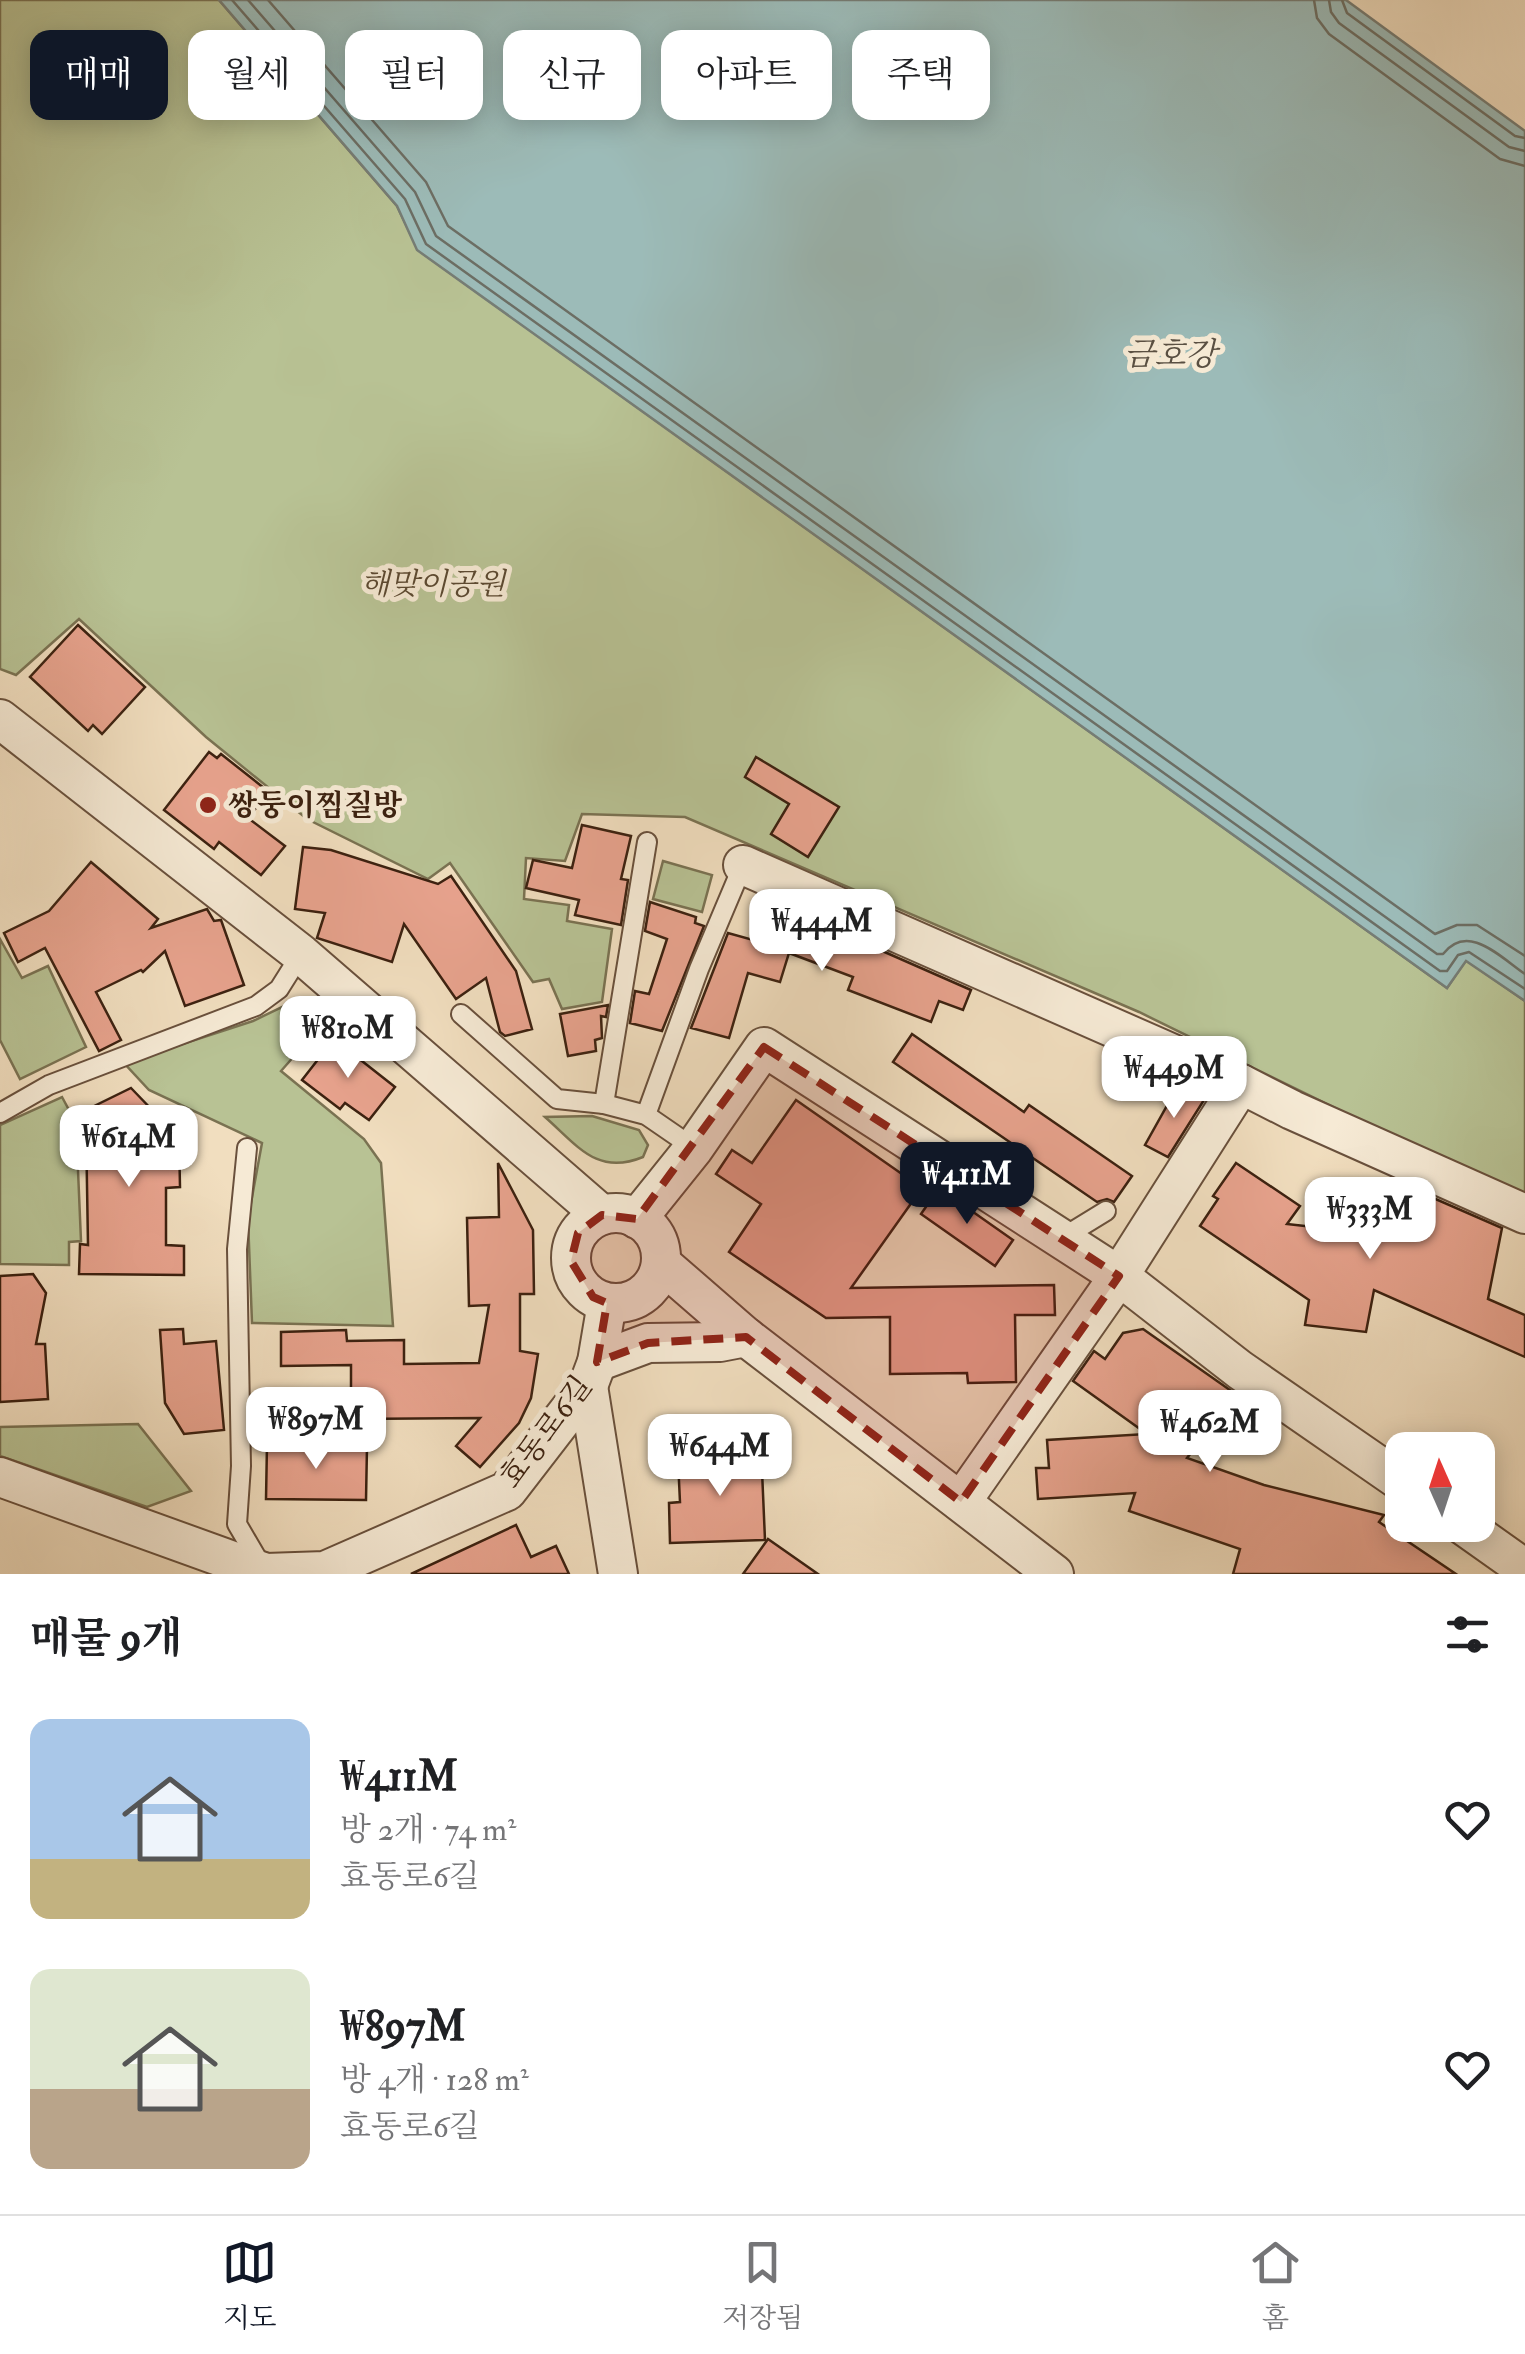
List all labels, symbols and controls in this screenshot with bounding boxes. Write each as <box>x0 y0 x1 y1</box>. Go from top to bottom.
chip: 매매 <box>30 30 168 120</box>
chip: 월세 <box>188 30 325 120</box>
chip: 필터 <box>345 30 483 120</box>
chip: 신규 <box>503 30 641 120</box>
chip: 아파트 <box>661 30 832 120</box>
chip: 주택 <box>852 30 990 120</box>
water label: 금호강 <box>1124 335 1220 375</box>
park label: 해맞이공원 <box>361 566 507 603</box>
place label: 쌍둥이찜질방 <box>228 787 402 824</box>
marker: 쌍둥이찜질방 <box>197 794 219 816</box>
pin: ₩444M <box>752 889 892 974</box>
text: ₩444M <box>771 901 873 941</box>
pin: ₩810M <box>278 996 418 1081</box>
text: ₩810M <box>302 1008 394 1048</box>
pin: ₩449M <box>1104 1036 1244 1121</box>
text: ₩449M <box>1124 1048 1224 1088</box>
pin: ₩614M <box>59 1105 199 1190</box>
text: ₩614M <box>82 1117 176 1157</box>
pin: ₩411M <box>897 1142 1037 1227</box>
text: ₩411M <box>922 1154 1012 1194</box>
pin: ₩333M <box>1300 1177 1440 1262</box>
text: ₩333M <box>1327 1189 1413 1229</box>
street label: 효동로6길 <box>492 1369 600 1495</box>
pin: ₩897M <box>246 1387 386 1472</box>
pin: ₩462M <box>1140 1390 1280 1475</box>
text: ₩897M <box>268 1399 364 1439</box>
text: ₩462M <box>1160 1402 1260 1442</box>
pin: ₩644M <box>650 1414 790 1499</box>
text: ₩644M <box>670 1426 770 1466</box>
north arrow <box>1385 1432 1495 1542</box>
map controls <box>1385 1432 1495 1542</box>
icon: filters <box>1440 1607 1495 1662</box>
text: 매물 9개 <box>30 1613 182 1665</box>
text: ₩411M <box>340 1751 458 1803</box>
icon: home <box>110 1759 230 1879</box>
icon: heart <box>1440 1792 1495 1847</box>
text: 방 2개 · 74 m² <box>340 1810 516 1850</box>
text: 효동로6길 <box>340 1857 480 1897</box>
text: ₩897M <box>340 2001 466 2053</box>
icon: home <box>110 2009 230 2129</box>
icon: heart <box>1440 2042 1495 2097</box>
text: 방 4개 · 128 m² <box>340 2060 529 2100</box>
text: 효동로6길 <box>340 2107 480 2147</box>
tab: 지도 <box>222 2235 277 2336</box>
tab: 저장됨 <box>722 2235 803 2336</box>
tab: 홈 <box>1248 2235 1303 2336</box>

